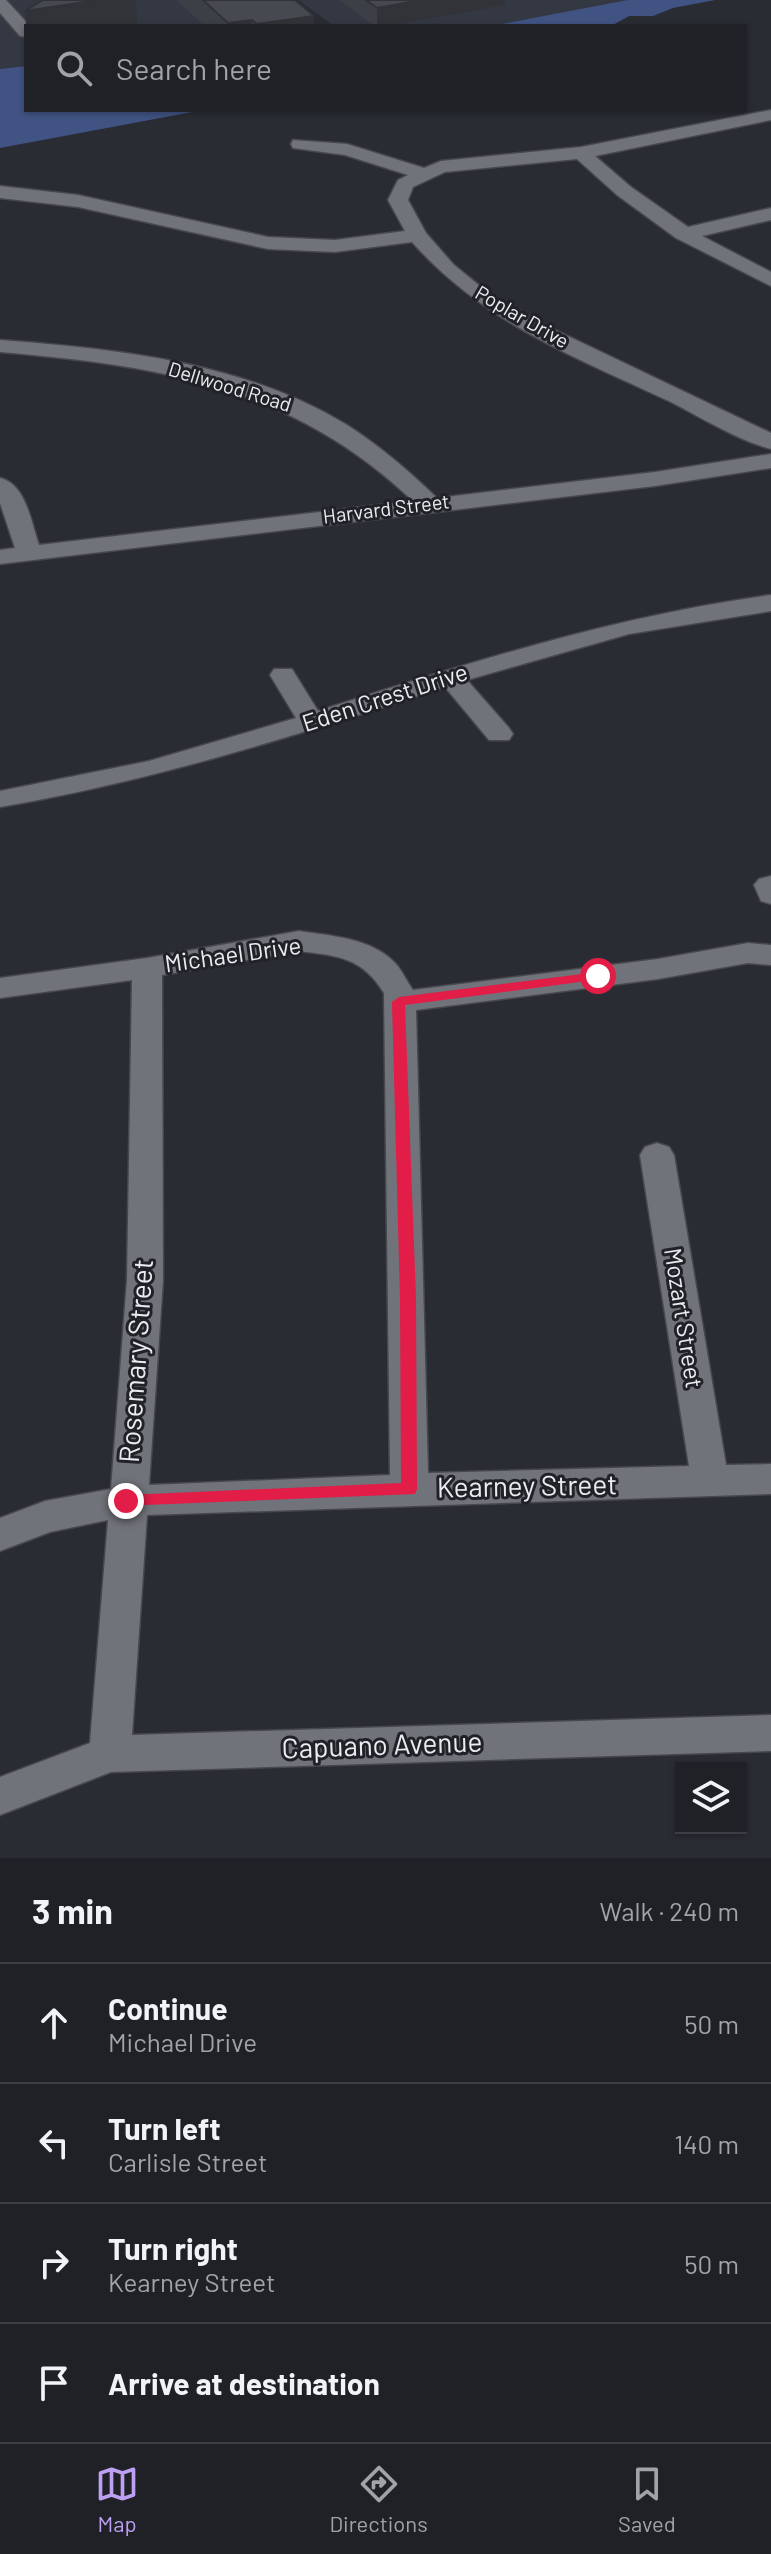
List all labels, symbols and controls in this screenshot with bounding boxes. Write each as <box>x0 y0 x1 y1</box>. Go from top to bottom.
search box <box>24 24 747 112</box>
icon: search <box>52 46 96 90</box>
text: Search here <box>116 50 272 86</box>
street label: Poplar Drive <box>471 280 574 353</box>
street label: Dellwood Road <box>166 356 295 416</box>
street label: Harvard Street <box>321 488 451 528</box>
street label: Eden Crest Drive <box>298 656 471 737</box>
street label: Michael Drive <box>163 930 303 977</box>
route start <box>580 958 616 994</box>
street label: Mozart Street <box>659 1246 710 1390</box>
street label: Rosemary Street <box>111 1258 159 1464</box>
street label: Kearney Street <box>437 1466 617 1504</box>
route end <box>108 1483 144 1519</box>
street label: Capuano Avenue <box>281 1724 483 1764</box>
map controls <box>675 1762 747 1834</box>
button: layers <box>675 1762 747 1834</box>
text: 3 min <box>32 1890 113 1931</box>
text: Walk · 240 m <box>600 1895 739 1926</box>
text: Continue <box>108 1990 228 2026</box>
icon: ahead <box>32 2001 76 2045</box>
text: 50 m <box>684 2008 739 2039</box>
text: Michael Drive <box>108 2026 257 2057</box>
text: Turn left <box>108 2110 221 2146</box>
icon: left <box>32 2121 76 2165</box>
text: 140 m <box>674 2128 739 2159</box>
text: Carlisle Street <box>108 2146 267 2177</box>
text: Turn right <box>108 2230 238 2266</box>
icon: right <box>32 2241 76 2285</box>
text: 50 m <box>684 2248 739 2279</box>
text: Kearney Street <box>108 2266 276 2297</box>
icon: arrive <box>32 2361 76 2405</box>
text: Arrive at destination <box>108 2365 380 2401</box>
tab: Map <box>95 2462 139 2536</box>
tab: Directions <box>329 2462 428 2536</box>
tab: Saved <box>618 2462 676 2536</box>

